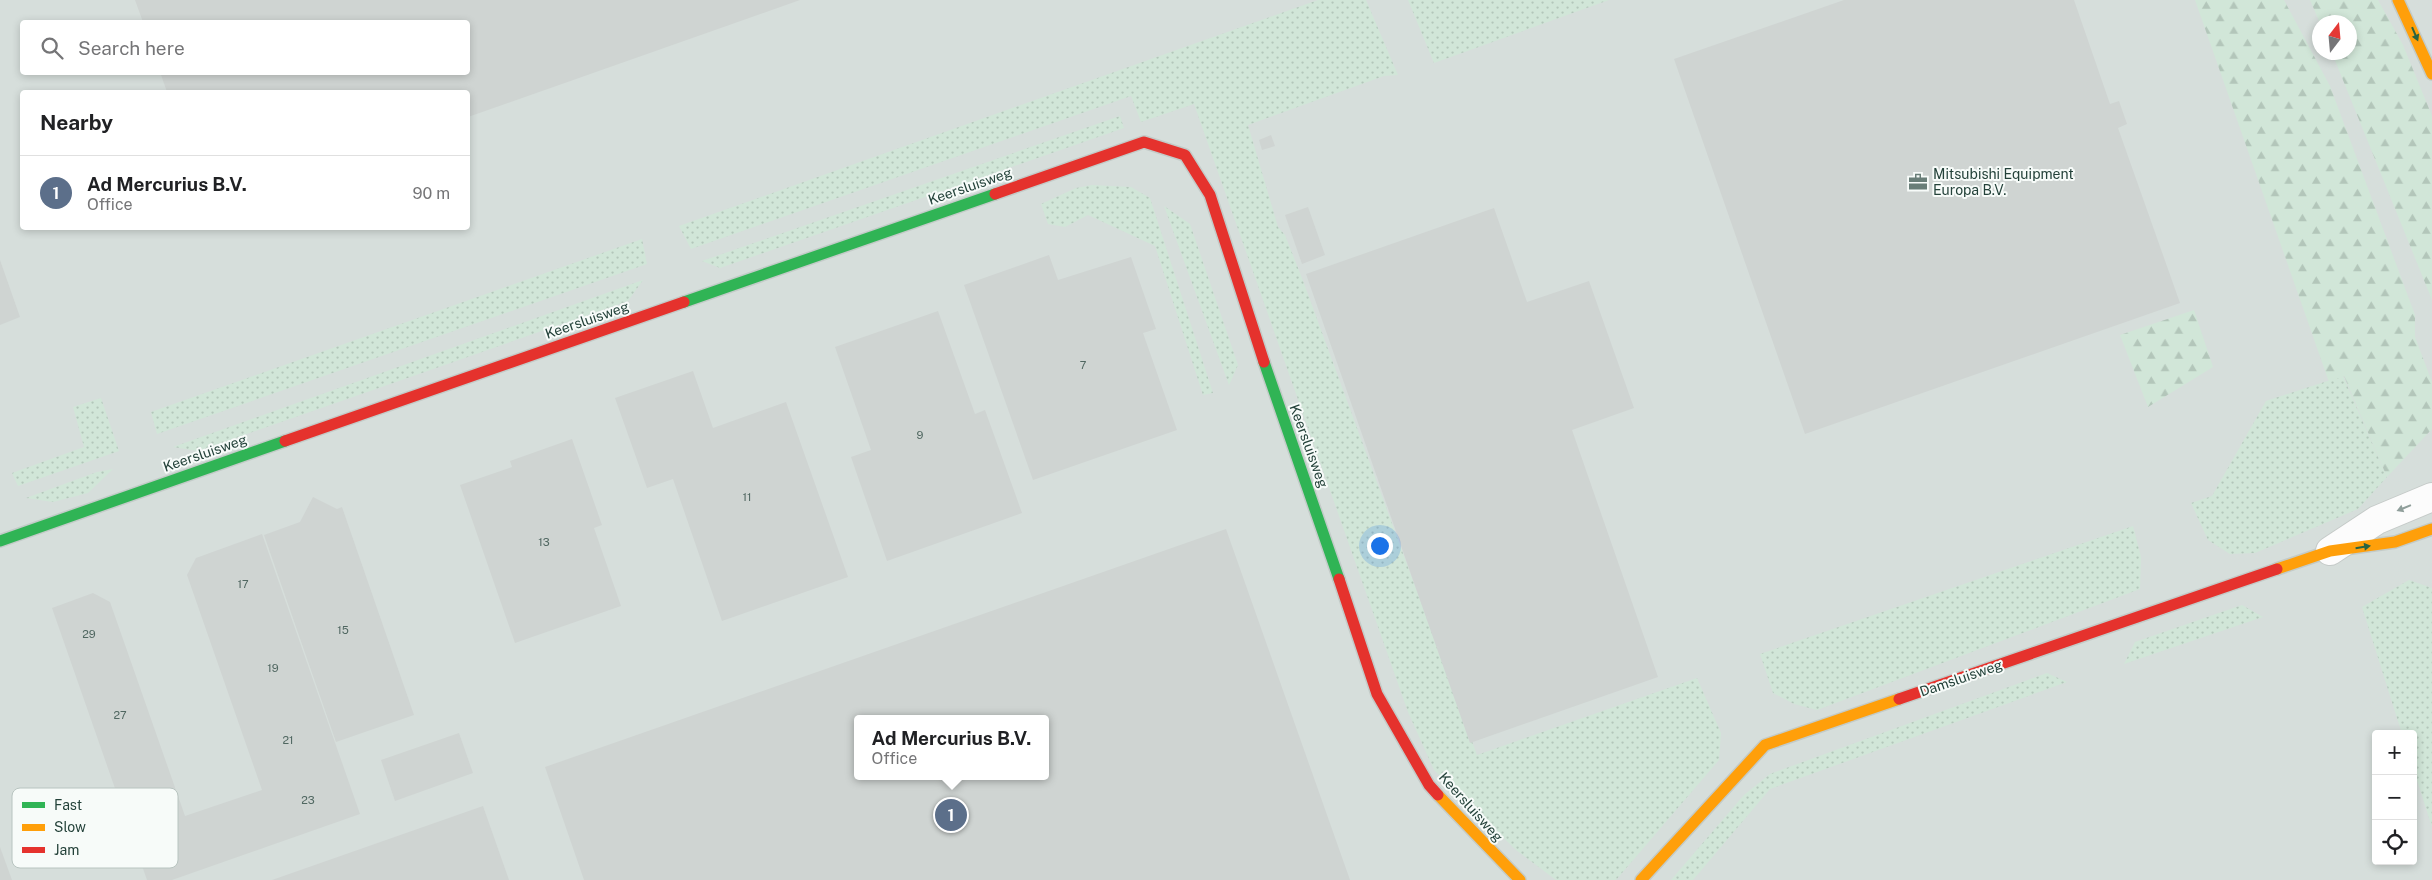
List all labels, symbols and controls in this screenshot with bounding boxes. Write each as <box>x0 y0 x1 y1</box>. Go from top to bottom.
north arrow <box>2312 15 2357 60</box>
search box <box>20 20 470 75</box>
one-way arrow <box>2411 27 2419 41</box>
icon: search <box>38 34 66 62</box>
text: Search here <box>78 37 185 59</box>
text: Nearby <box>40 110 113 135</box>
street label: Keersluisweg <box>926 164 1014 208</box>
place label: Mitsubishi Equipment Europa B.V. <box>1933 166 2074 198</box>
office icon: Mitsubishi Equipment Europa B.V. <box>1907 171 1929 193</box>
text: Ad Mercurius B.V. <box>87 173 247 195</box>
text: 1 <box>53 184 59 203</box>
text: 90 m <box>413 184 450 203</box>
text: Office <box>87 195 133 214</box>
street label: Keersluisweg <box>543 298 631 342</box>
house number: 7 <box>1080 359 1087 371</box>
street label: Keersluisweg <box>1286 402 1332 490</box>
house number: 9 <box>917 429 924 441</box>
street label: Keersluisweg <box>161 431 249 475</box>
house number: 11 <box>743 491 751 503</box>
one-way arrow <box>2397 505 2412 513</box>
your location <box>1367 533 1393 559</box>
house number: 13 <box>538 536 550 548</box>
one-way arrow <box>2355 542 2371 550</box>
house number: 17 <box>237 578 249 590</box>
house number: 15 <box>337 624 349 636</box>
house number: 29 <box>82 628 96 640</box>
street label: Damsluisweg <box>1917 656 2005 700</box>
house number: 19 <box>267 662 279 674</box>
house number: 27 <box>113 709 127 721</box>
popup <box>854 715 1049 780</box>
text: Ad Mercurius B.V. <box>872 727 1031 749</box>
map controls <box>2372 730 2417 865</box>
button: + <box>2372 730 2417 775</box>
house number: 21 <box>282 734 294 746</box>
text: Office <box>872 749 917 768</box>
street label: Keersluisweg <box>1436 769 1506 845</box>
button: − <box>2372 775 2417 820</box>
legend <box>12 788 178 868</box>
house number: 23 <box>301 794 315 806</box>
pin: 1 <box>935 796 967 834</box>
text: Fast <box>54 797 82 813</box>
text: Slow <box>54 819 86 835</box>
button: locate <box>2372 820 2417 865</box>
text: Jam <box>54 842 79 858</box>

